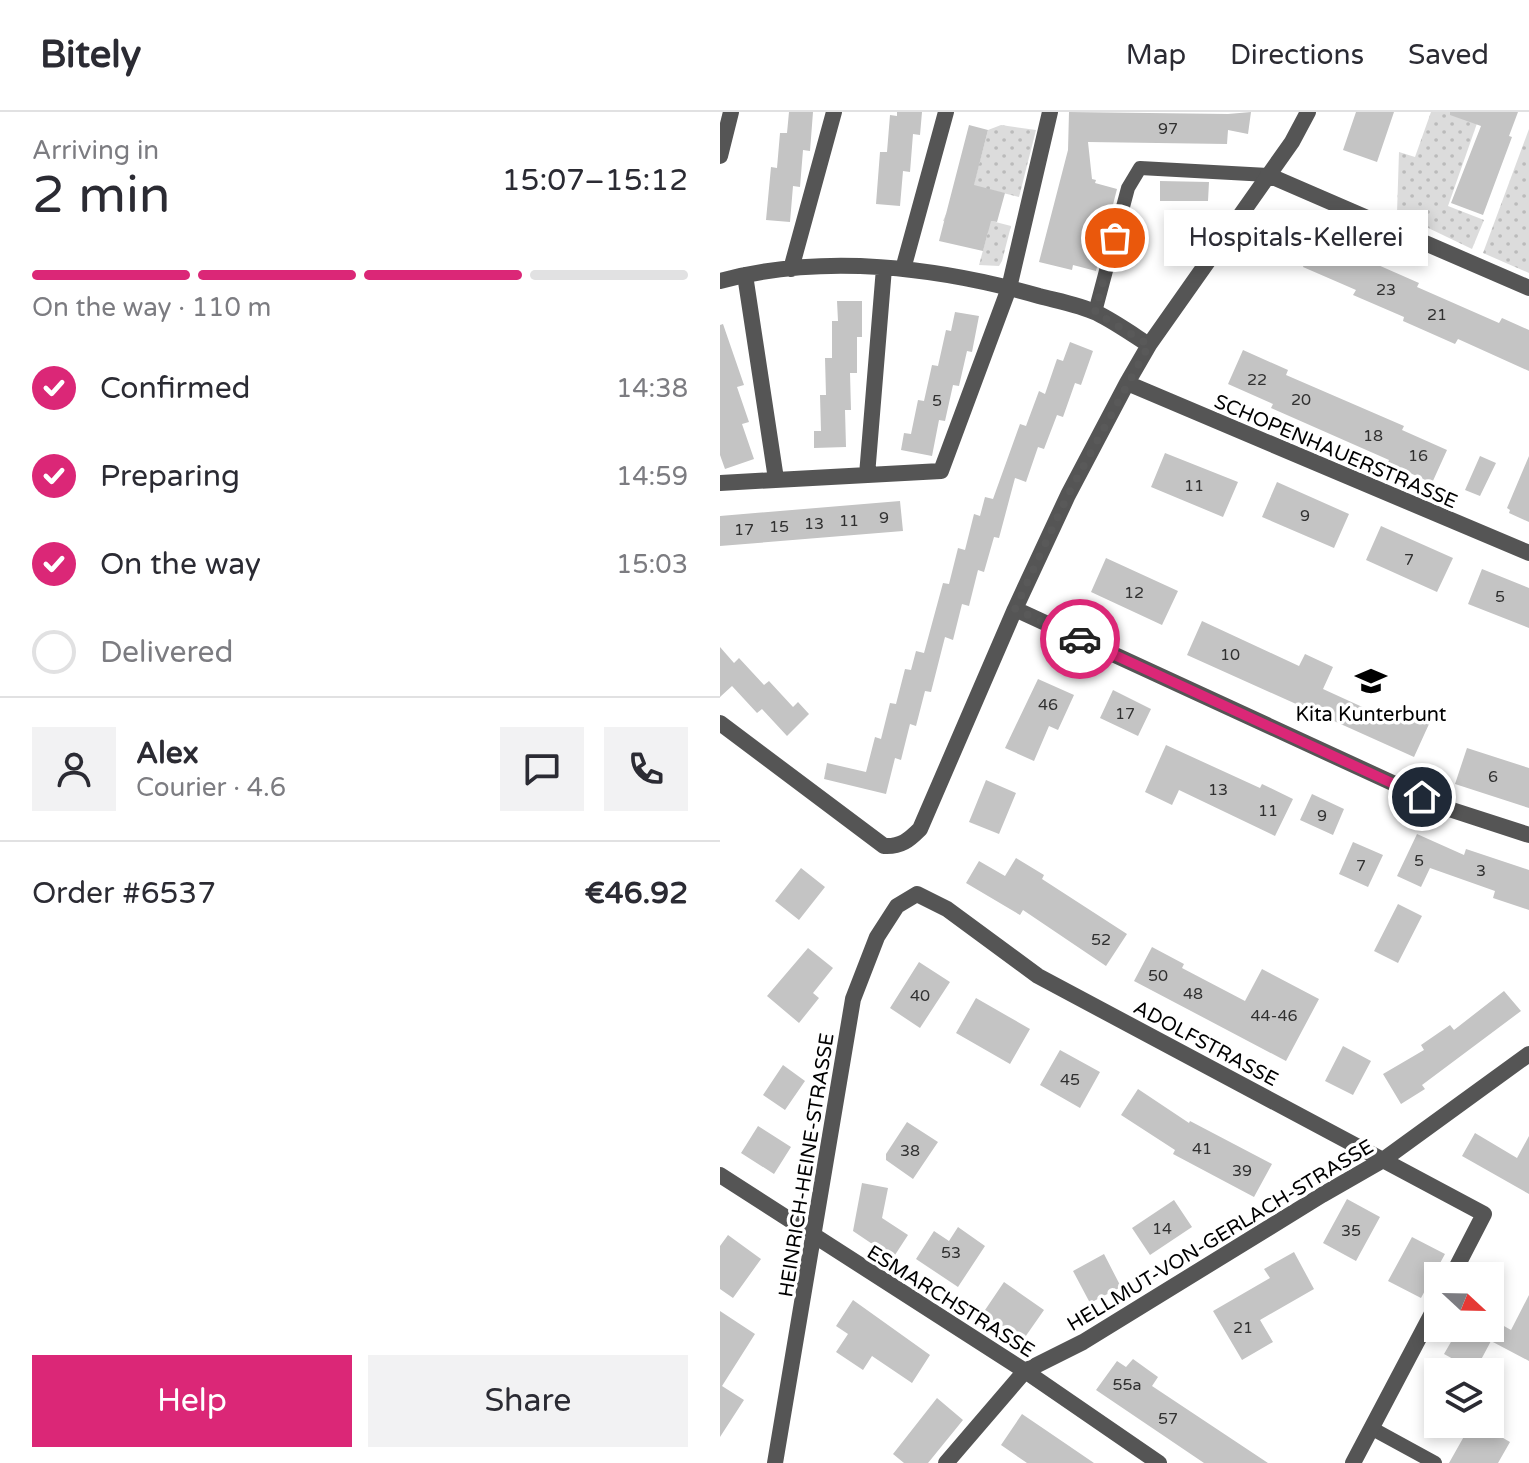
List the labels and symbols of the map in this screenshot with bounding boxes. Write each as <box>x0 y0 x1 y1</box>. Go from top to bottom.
house number: 97 <box>1158 119 1178 139</box>
pin <box>1081 204 1149 272</box>
callout: Hospitals-Kellerei <box>1163 210 1427 266</box>
house number: 23 <box>1376 280 1396 300</box>
house number: 21 <box>1427 305 1447 325</box>
house number: 22 <box>1247 370 1267 390</box>
street label: SCHOPENHAUERSTRASSE <box>1210 390 1461 514</box>
house number: 20 <box>1291 390 1311 410</box>
house number: 5 <box>932 391 942 411</box>
house number: 18 <box>1363 426 1383 446</box>
house number: 16 <box>1408 446 1428 466</box>
house number: 11 <box>1184 476 1204 496</box>
house number: 9 <box>1300 506 1310 526</box>
house number: 9 <box>879 508 889 528</box>
house number: 11 <box>839 511 859 531</box>
house number: 13 <box>804 514 824 534</box>
house number: 15 <box>769 517 789 537</box>
house number: 17 <box>734 520 754 540</box>
house number: 7 <box>1404 550 1414 570</box>
house number: 12 <box>1124 583 1144 603</box>
house number: 5 <box>1495 587 1505 607</box>
courier <box>1040 599 1120 679</box>
house number: 10 <box>1220 645 1240 665</box>
school or university icon: Kita Kunterbunt <box>1354 664 1388 698</box>
house number: 46 <box>1038 695 1058 715</box>
place label: Kita Kunterbunt <box>1296 703 1447 727</box>
house number: 17 <box>1115 704 1135 724</box>
pin <box>1388 763 1456 831</box>
house number: 6 <box>1488 767 1498 787</box>
house number: 13 <box>1208 780 1228 800</box>
house number: 11 <box>1258 801 1278 821</box>
house number: 9 <box>1317 806 1327 826</box>
house number: 5 <box>1414 851 1424 871</box>
house number: 7 <box>1356 856 1366 876</box>
house number: 3 <box>1476 861 1486 881</box>
house number: 52 <box>1091 930 1111 950</box>
house number: 50 <box>1148 966 1168 986</box>
house number: 48 <box>1183 984 1203 1004</box>
house number: 40 <box>910 986 930 1006</box>
street label: ADOLFSTRASSE <box>1129 996 1282 1092</box>
house number: 44-46 <box>1250 1006 1298 1026</box>
street label: HEINRICH-HEINE-STRASSE <box>774 1031 840 1299</box>
house number: 45 <box>1060 1070 1080 1090</box>
street label: HELLMUT-VON-GERLACH-STRASSE <box>1063 1135 1378 1337</box>
house number: 41 <box>1192 1139 1212 1159</box>
house number: 38 <box>900 1141 920 1161</box>
house number: 39 <box>1232 1161 1252 1181</box>
house number: 14 <box>1152 1219 1172 1239</box>
house number: 35 <box>1341 1221 1361 1241</box>
street label: ESMARCHSTRASSE <box>862 1241 1039 1363</box>
house number: 53 <box>941 1243 961 1263</box>
north arrow <box>1424 1262 1504 1342</box>
house number: 21 <box>1233 1318 1253 1338</box>
house number: 55a <box>1112 1375 1142 1395</box>
house number: 57 <box>1158 1409 1178 1429</box>

